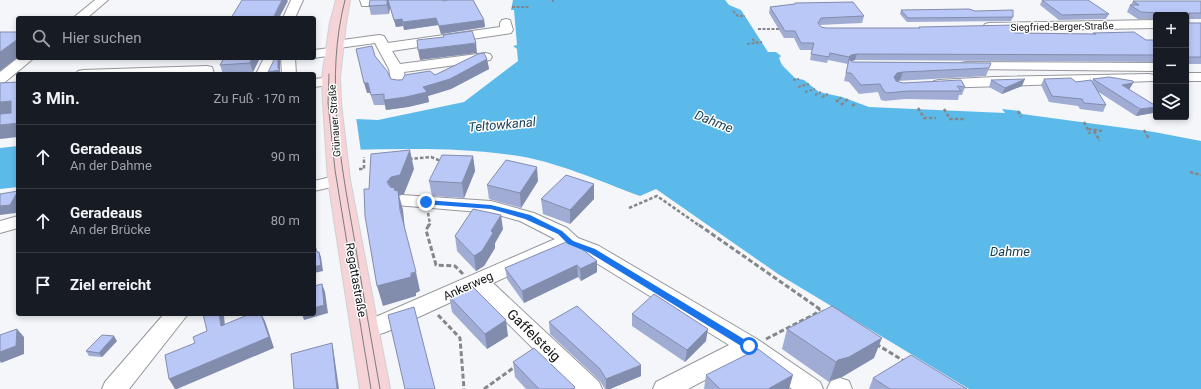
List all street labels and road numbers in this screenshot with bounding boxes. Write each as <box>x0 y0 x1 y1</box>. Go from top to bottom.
street label: Siegfried-Berger-Straße <box>1010 20 1114 33</box>
street label: Grünauer Straße <box>326 84 343 157</box>
street label: Regattastraße <box>343 242 369 318</box>
street label: Ankerweg <box>441 269 495 303</box>
street label: Gaffelsteig <box>504 306 564 364</box>

